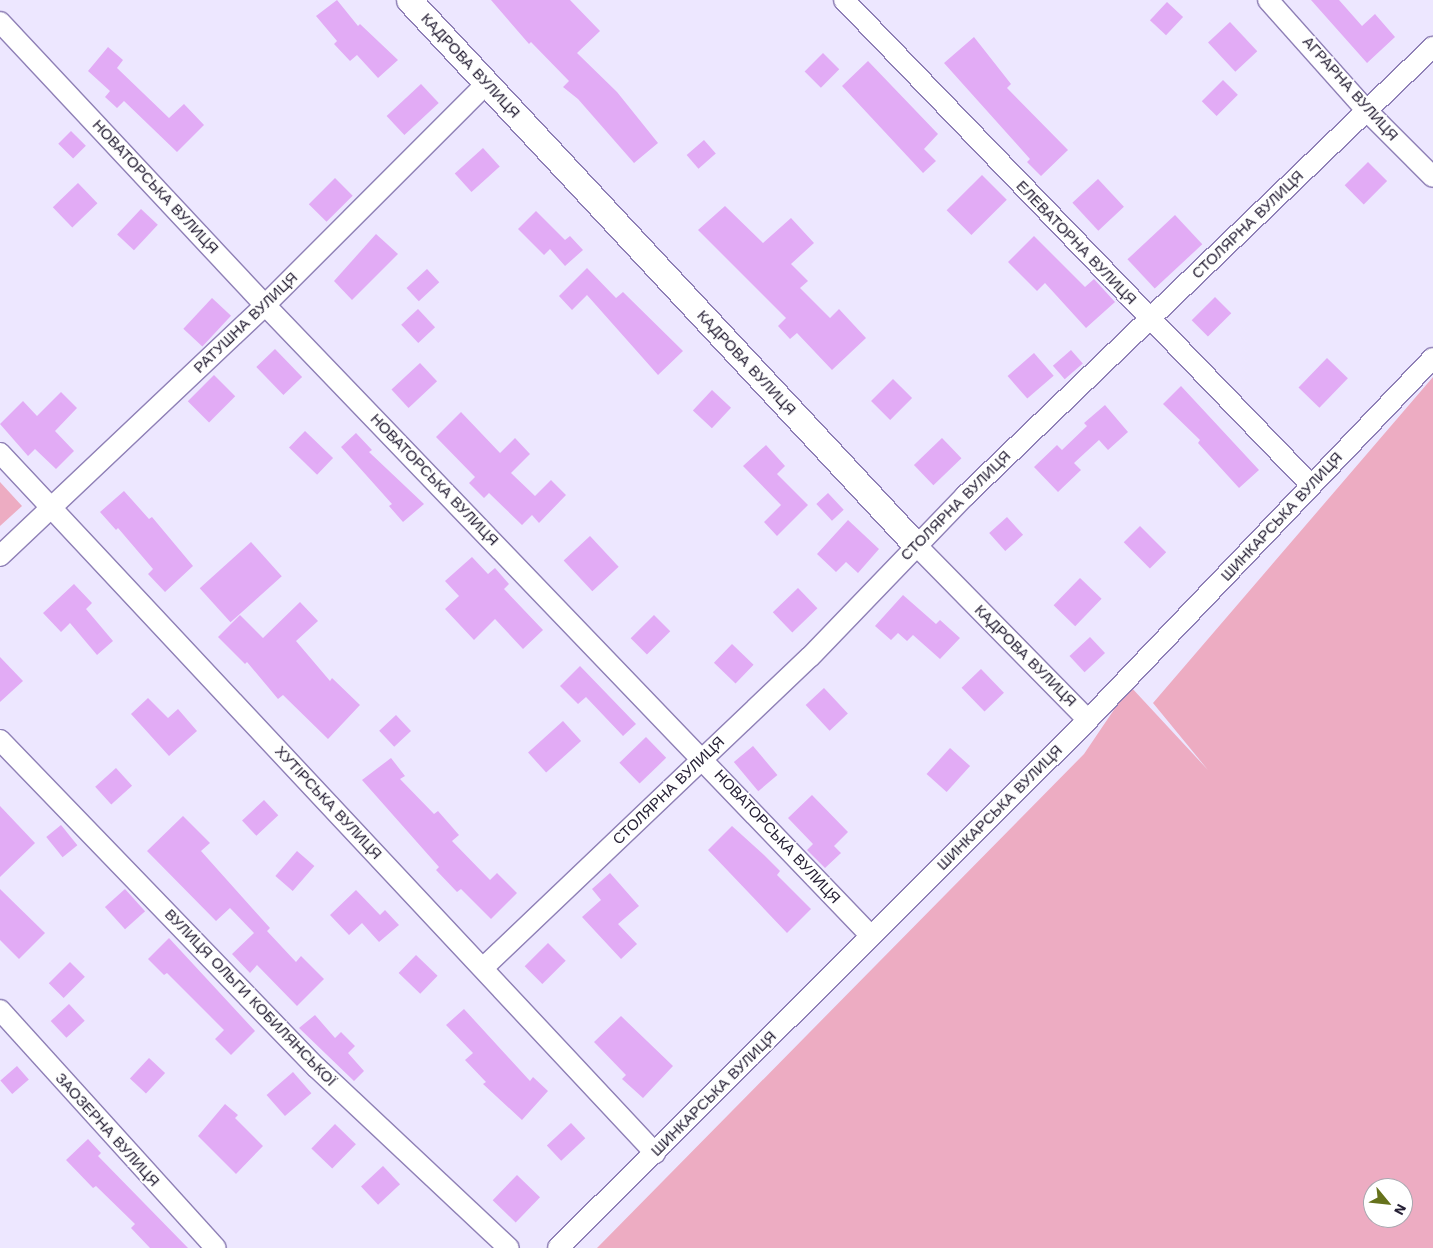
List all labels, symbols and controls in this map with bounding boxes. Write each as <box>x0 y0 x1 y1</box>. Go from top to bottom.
street label: КАДРОВА ВУЛИЦЯ <box>417 10 523 122</box>
street label: АГРАРНА ВУЛИЦЯ <box>1298 33 1402 145</box>
street label: НОВАТОРСЬКА ВУЛИЦЯ <box>88 116 222 258</box>
street label: СТОЛЯРНА ВУЛИЦЯ <box>1188 167 1308 283</box>
street label: ЕЛЕВАТОРНА ВУЛИЦЯ <box>1012 177 1140 309</box>
street label: РАТУШНА ВУЛИЦЯ <box>190 269 302 377</box>
street label: КАДРОВА ВУЛИЦЯ <box>693 307 799 419</box>
street label: НОВАТОРСЬКА ВУЛИЦЯ <box>366 410 502 550</box>
street label: СТОЛЯРНА ВУЛИЦЯ <box>897 447 1015 565</box>
street label: ШИНКАРСЬКА ВУЛИЦЯ <box>1218 449 1346 585</box>
street label: КАДРОВА ВУЛИЦЯ <box>970 601 1080 711</box>
street label: СТОЛЯРНА ВУЛИЦЯ <box>609 733 729 849</box>
street label: ШИНКАРСЬКА ВУЛИЦЯ <box>934 742 1066 874</box>
street label: ХУТІРСЬКА ВУЛИЦЯ <box>271 743 385 863</box>
street label: НОВАТОРСЬКА ВУЛИЦЯ <box>710 766 844 908</box>
street label: ВУЛИЦЯ ОЛЬГИ КОБИЛЯНСЬКОЇ <box>161 906 339 1090</box>
street label: ШИНКАРСЬКА ВУЛИЦЯ <box>648 1028 780 1160</box>
street label: ЗАОЗЕРНА ВУЛИЦЯ <box>51 1070 163 1190</box>
north arrow <box>1363 1178 1413 1228</box>
text: N <box>1391 1201 1410 1218</box>

